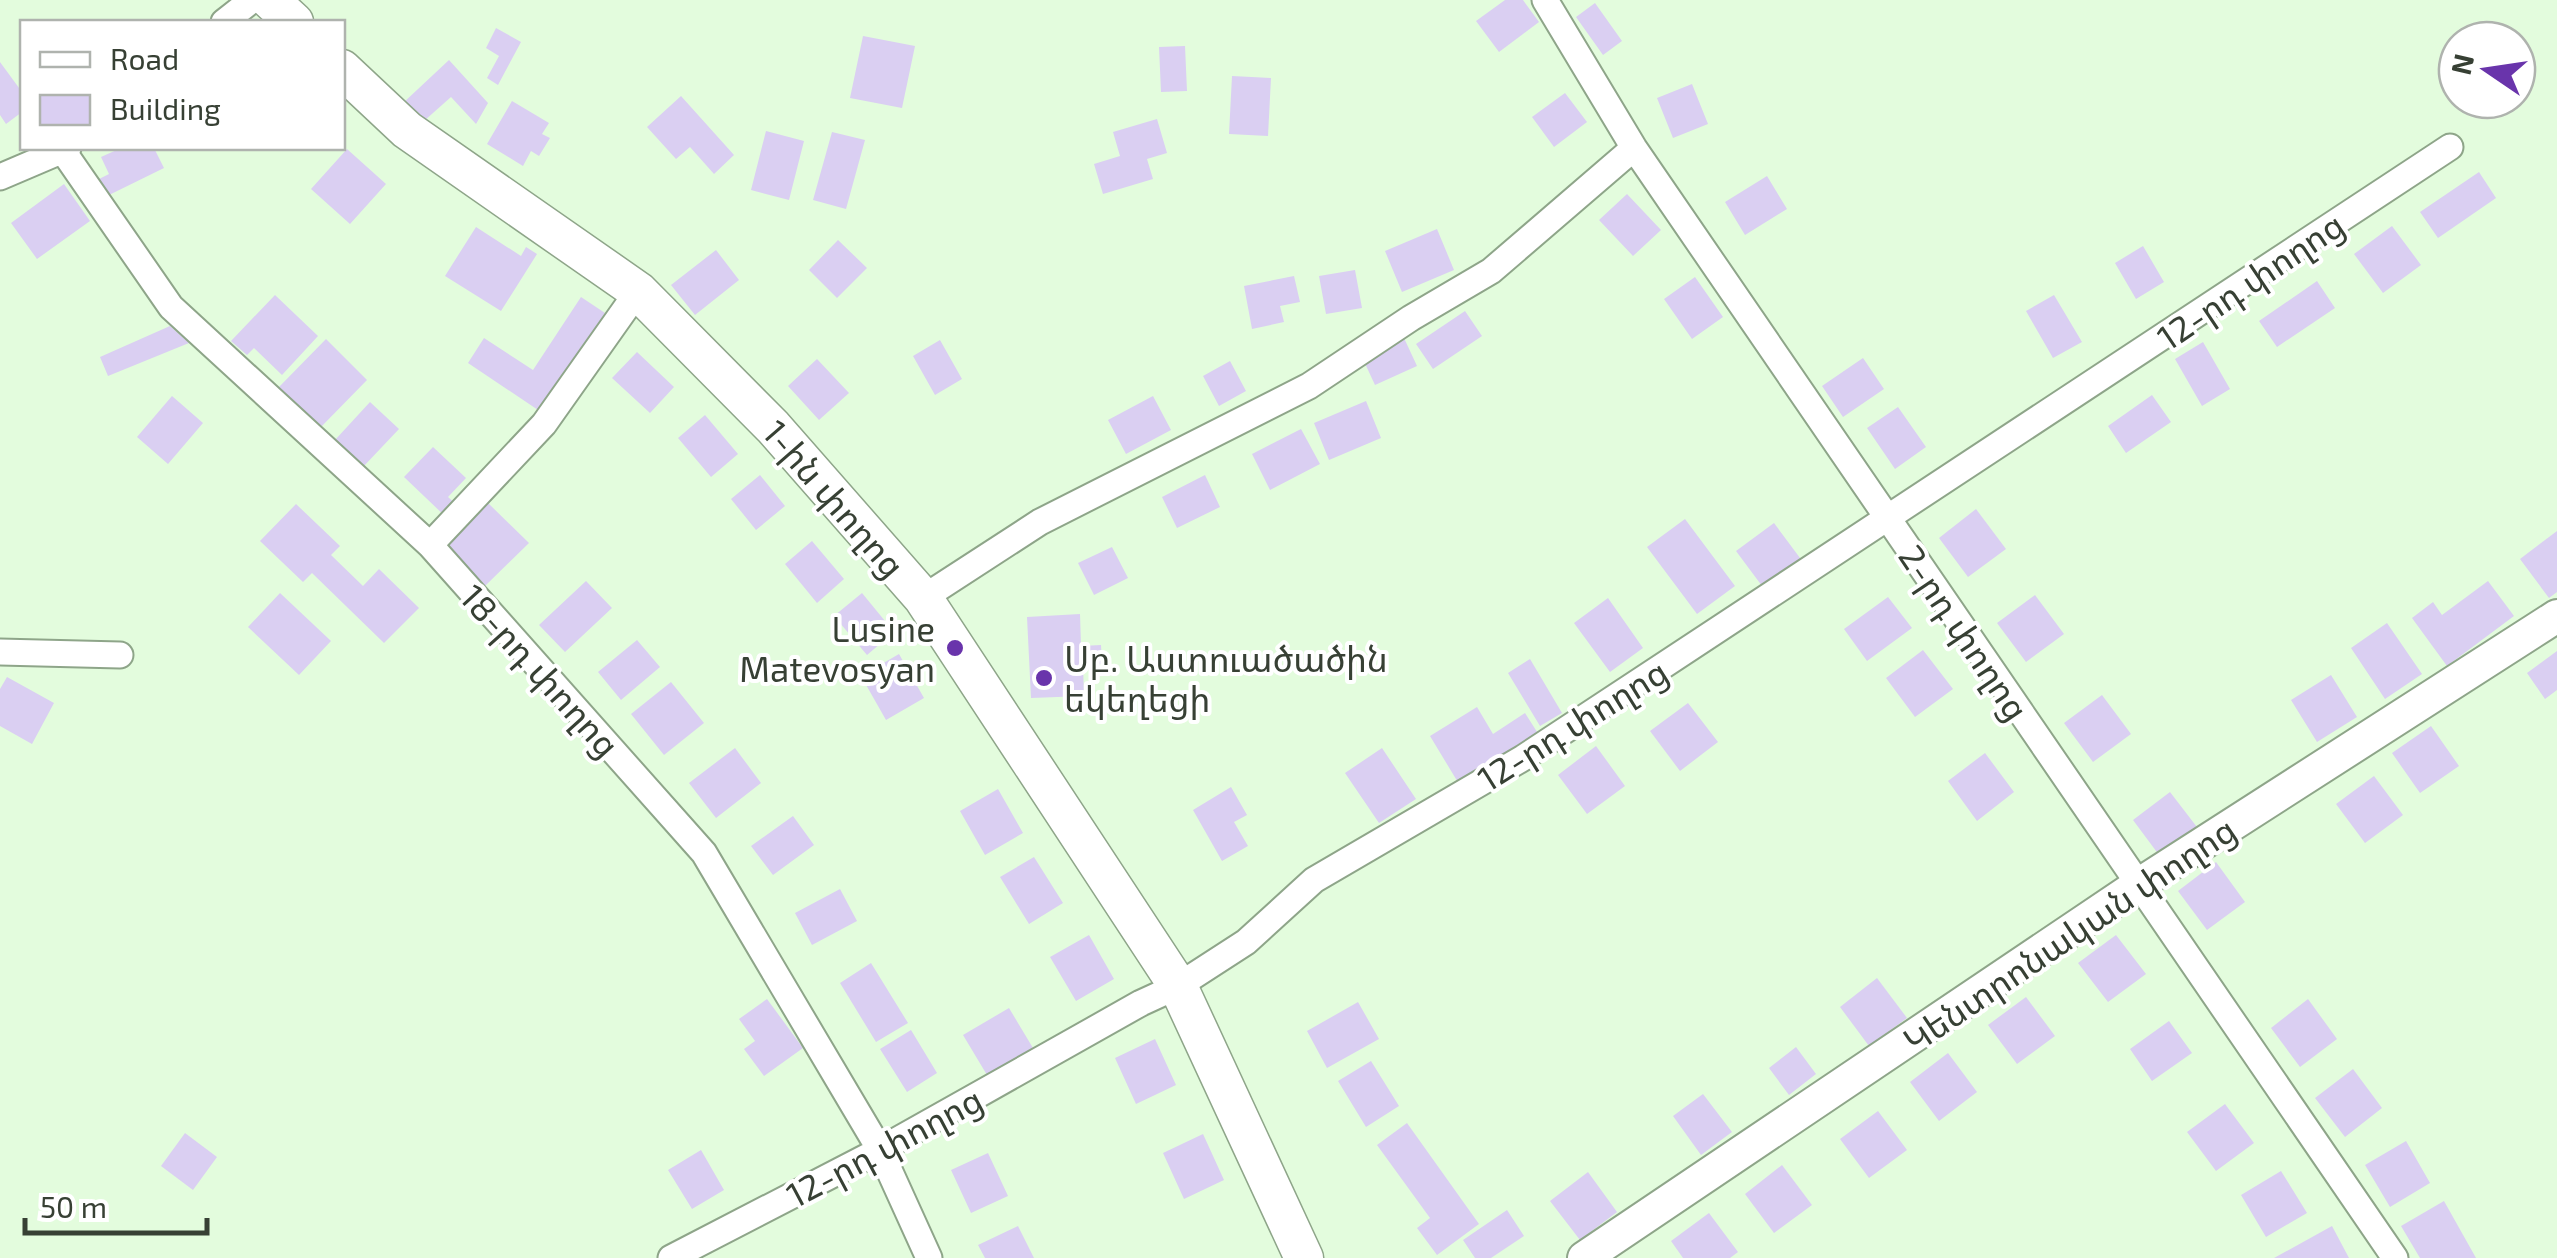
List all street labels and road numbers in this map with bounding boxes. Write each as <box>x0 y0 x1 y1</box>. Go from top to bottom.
street label: 12-րդ փողոց <box>2149 202 2352 359</box>
street label: 1-ին փողոց <box>755 411 915 586</box>
street label: 2-րդ փողոց <box>1890 537 2039 728</box>
street label: 18-րդ փողոց <box>452 575 629 766</box>
street label: 12-րդ փողոց <box>1469 649 1675 800</box>
street label: Կենտրոնական փողոց <box>1895 807 2244 1062</box>
street label: 12-րդ փողոց <box>779 1077 990 1216</box>

